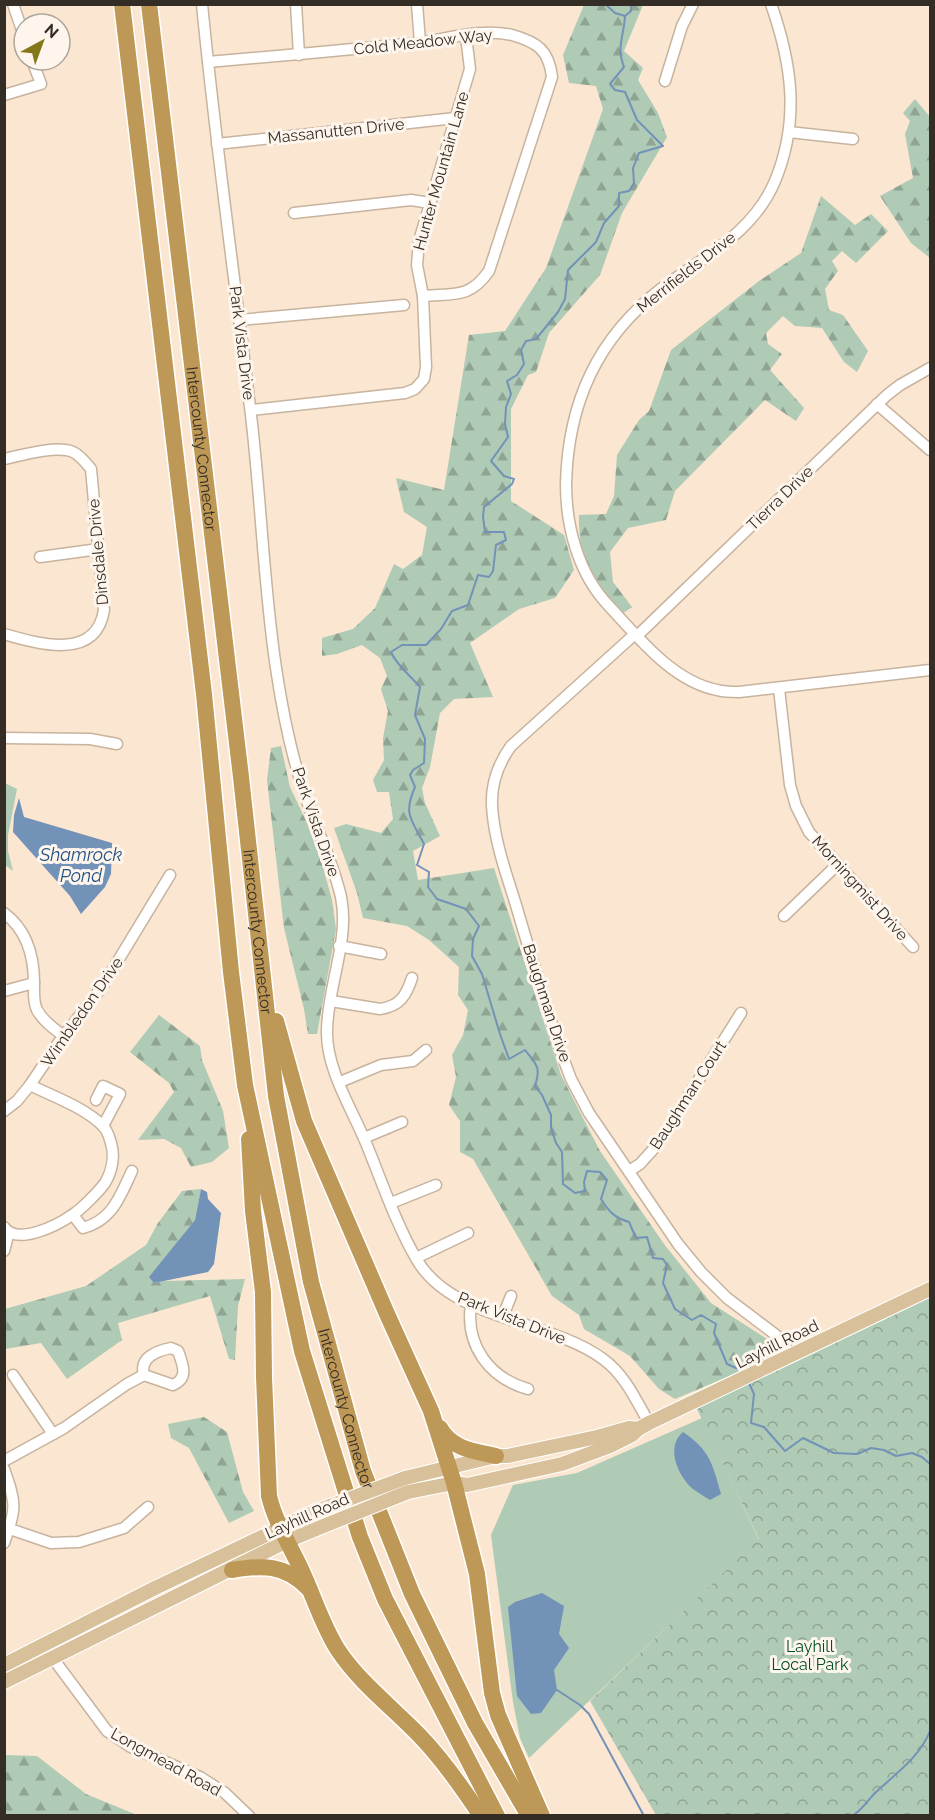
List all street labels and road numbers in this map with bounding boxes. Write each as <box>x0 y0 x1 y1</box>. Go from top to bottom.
street label: Cold Meadow Way <box>353 25 494 59</box>
street label: Hunter Mountain Lane <box>409 89 473 253</box>
street label: Massanutten Drive <box>267 114 405 148</box>
street label: Merrifields Drive <box>633 228 739 316</box>
street label: Park Vista Drive <box>226 285 258 401</box>
street label: Intercounty Connector <box>183 365 221 533</box>
street label: Tierra Drive <box>743 462 817 534</box>
street label: Dinsdale Drive <box>84 498 112 606</box>
street label: Park Vista Drive <box>288 765 344 879</box>
street label: Morningmist Drive <box>808 832 912 944</box>
street label: Intercounty Connector <box>239 848 276 1015</box>
street label: Baughman Drive <box>519 942 575 1064</box>
street label: Wimbledon Drive <box>37 953 127 1071</box>
street label: Baughman Court <box>646 1036 731 1153</box>
street label: Park Vista Drive <box>455 1288 569 1348</box>
street label: Layhill Road <box>732 1316 822 1372</box>
street label: Intercounty Connector <box>315 1326 379 1492</box>
street label: Layhill Road <box>262 1489 352 1543</box>
street label: Longmead Road <box>108 1724 224 1800</box>

